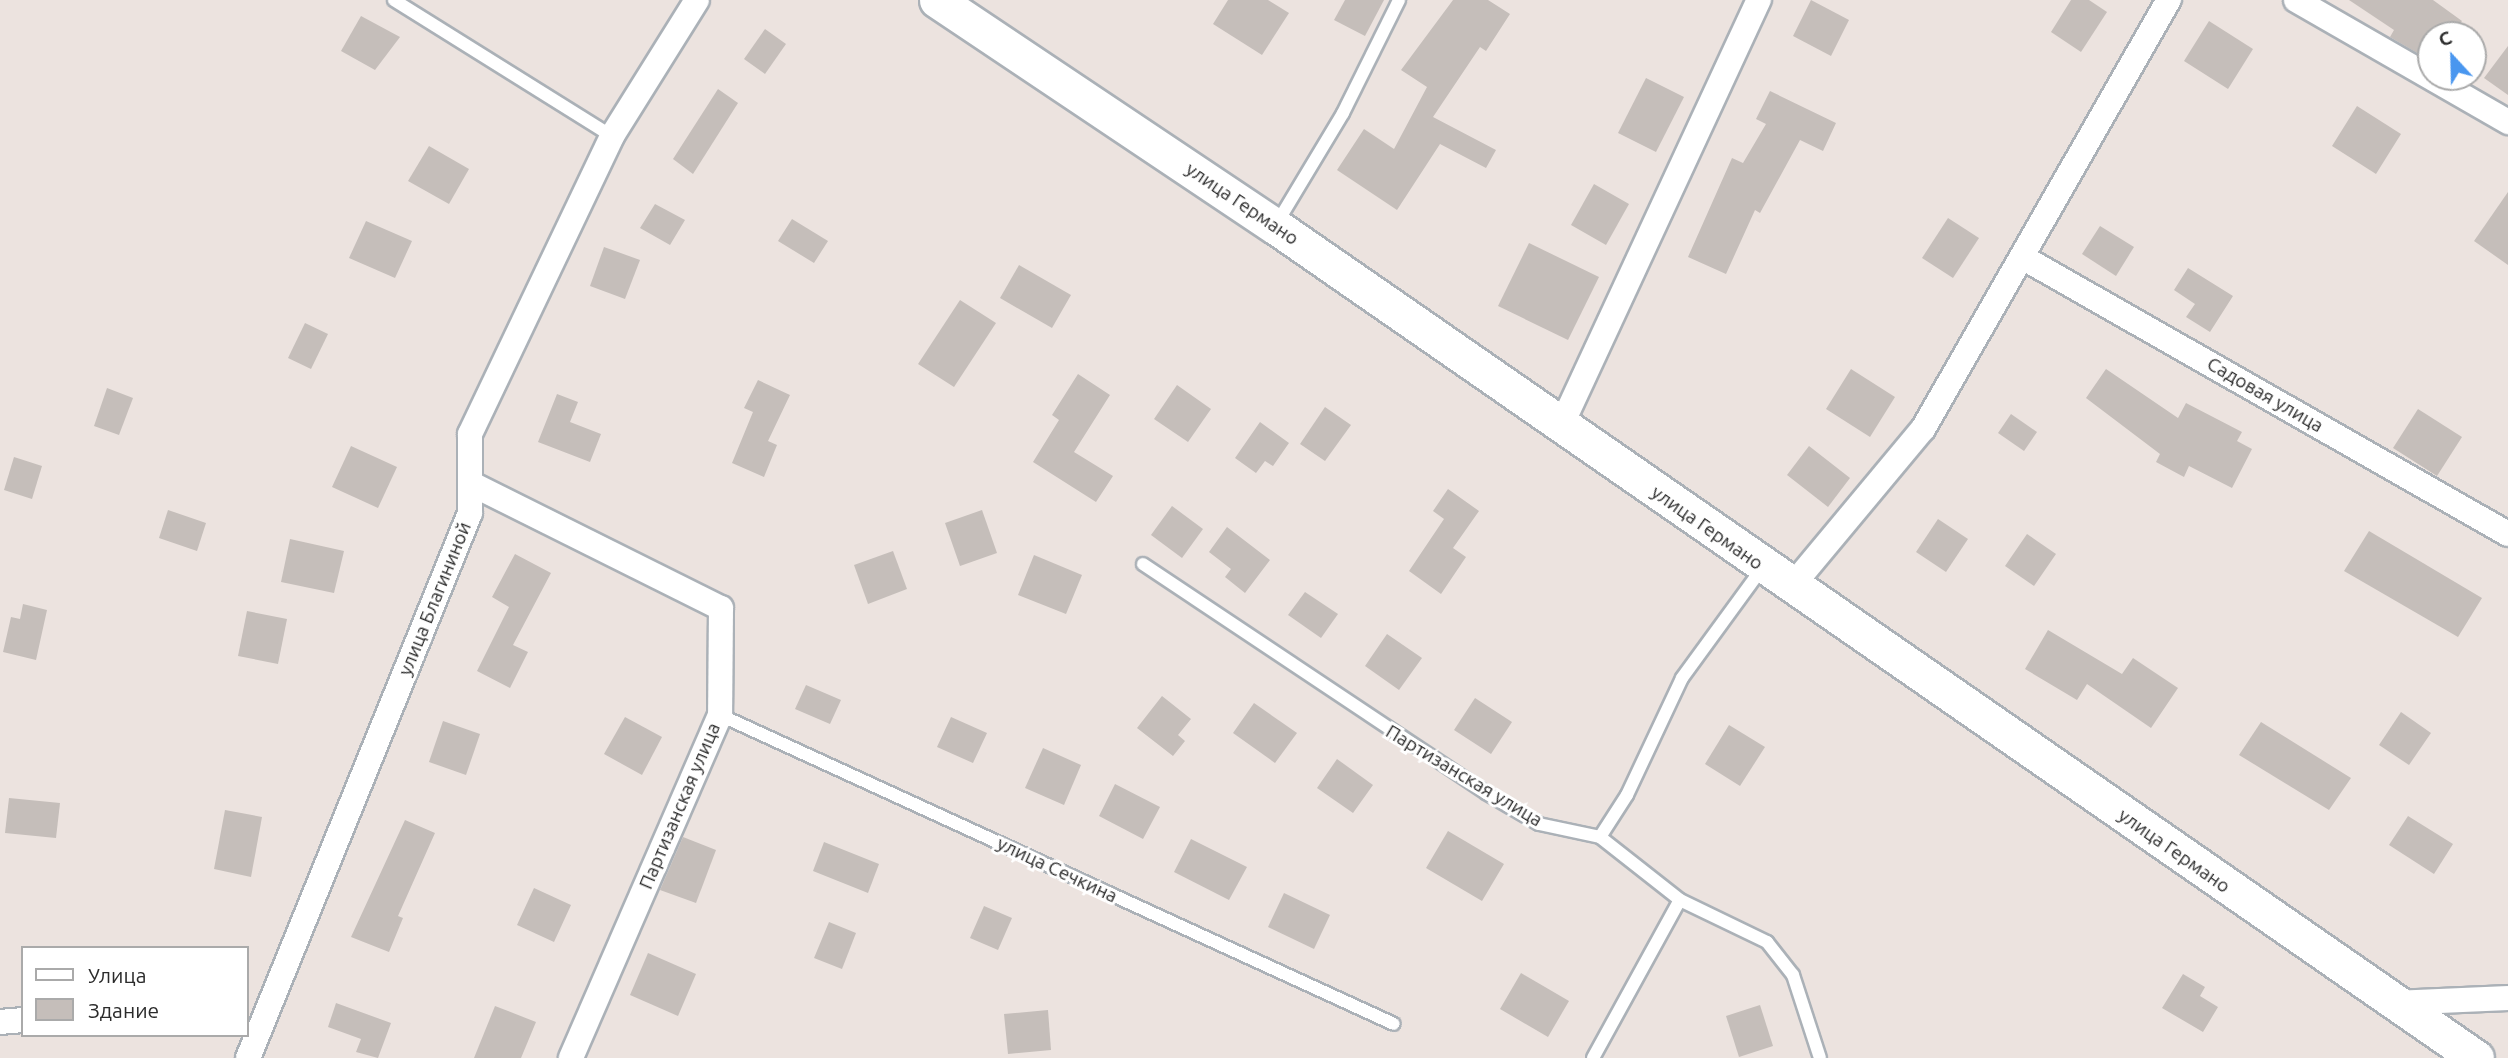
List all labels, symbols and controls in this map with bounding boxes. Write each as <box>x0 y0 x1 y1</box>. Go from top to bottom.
north arrow <box>2417 21 2487 91</box>
text: С <box>2435 26 2455 51</box>
street label: улица Германо <box>1181 158 1303 250</box>
street label: Садовая улица <box>2203 352 2327 438</box>
street label: улица Германо <box>1647 481 1767 575</box>
street label: улица Благининой <box>394 519 476 679</box>
street label: Партизанская улица <box>635 719 725 893</box>
street label: Партизанская улица <box>1382 720 1546 832</box>
street label: улица Германо <box>2114 804 2234 898</box>
street label: улица Сечкина <box>993 832 1121 908</box>
legend <box>21 946 248 1037</box>
text: Улица <box>88 963 146 987</box>
text: Здание <box>88 998 159 1022</box>

